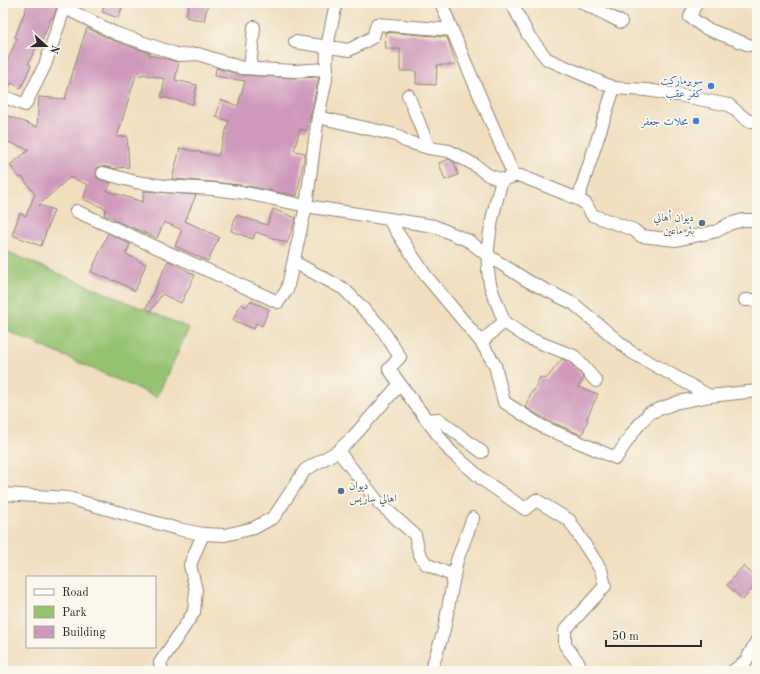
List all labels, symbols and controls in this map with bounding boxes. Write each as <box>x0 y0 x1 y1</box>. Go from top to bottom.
north arrow <box>26 26 66 66</box>
text: N <box>47 43 61 55</box>
place label: سوبرماركت كفر عقب <box>660 75 703 101</box>
marker: سوبرماركت كفر عقب <box>706 81 716 91</box>
marker: محلات جعفر <box>691 116 701 126</box>
place label: محلات جعفر <box>640 117 688 129</box>
place label: ديوان أهالي بئر ماعين <box>653 209 694 237</box>
marker: ديوان أهالي بئر ماعين <box>697 218 707 228</box>
place label: ديوان اهالي ساريس <box>349 481 397 507</box>
marker: ديوان اهالي ساريس <box>336 486 346 496</box>
legend <box>26 576 156 648</box>
text: Road <box>62 587 89 599</box>
text: Park <box>62 607 87 619</box>
scale bar <box>606 622 701 648</box>
text: Building <box>62 627 106 639</box>
text: 50 m <box>612 630 639 643</box>

